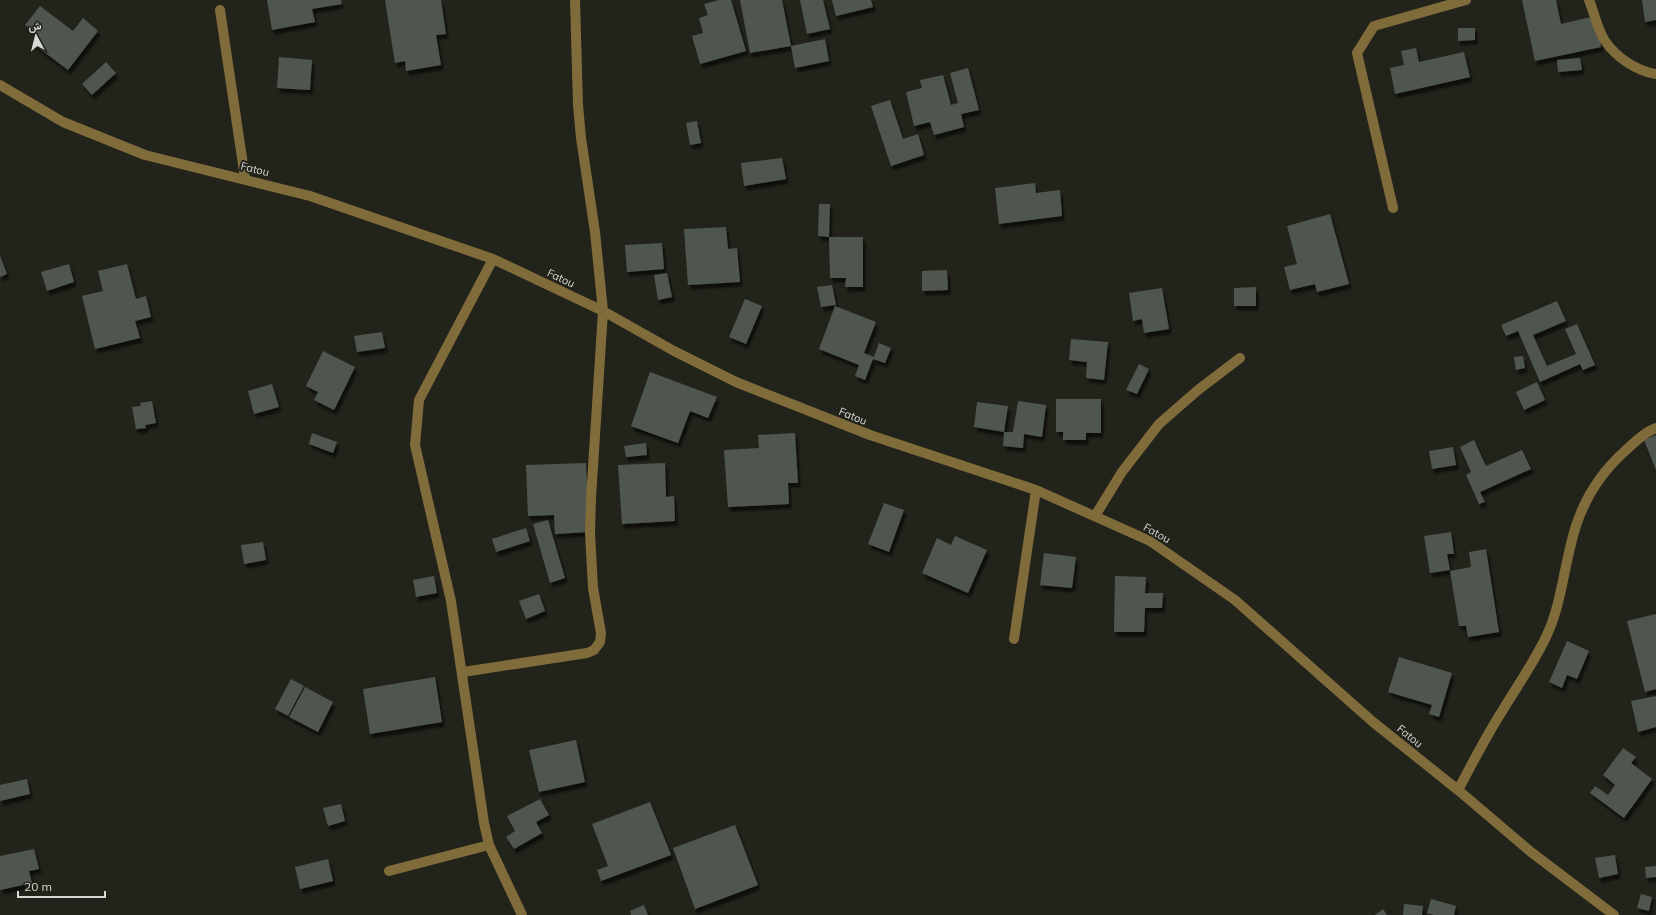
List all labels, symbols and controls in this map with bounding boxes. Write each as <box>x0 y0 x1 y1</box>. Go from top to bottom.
north arrow <box>16 16 56 56</box>
text: ش <box>27 18 42 34</box>
street label: Fatou <box>239 159 271 179</box>
street label: Fatou <box>545 266 577 290</box>
street label: Fatou <box>837 404 869 428</box>
street label: Fatou <box>1141 520 1173 546</box>
street label: Fatou <box>1394 721 1426 751</box>
scale bar <box>18 873 105 899</box>
text: 20 m <box>24 879 52 894</box>

